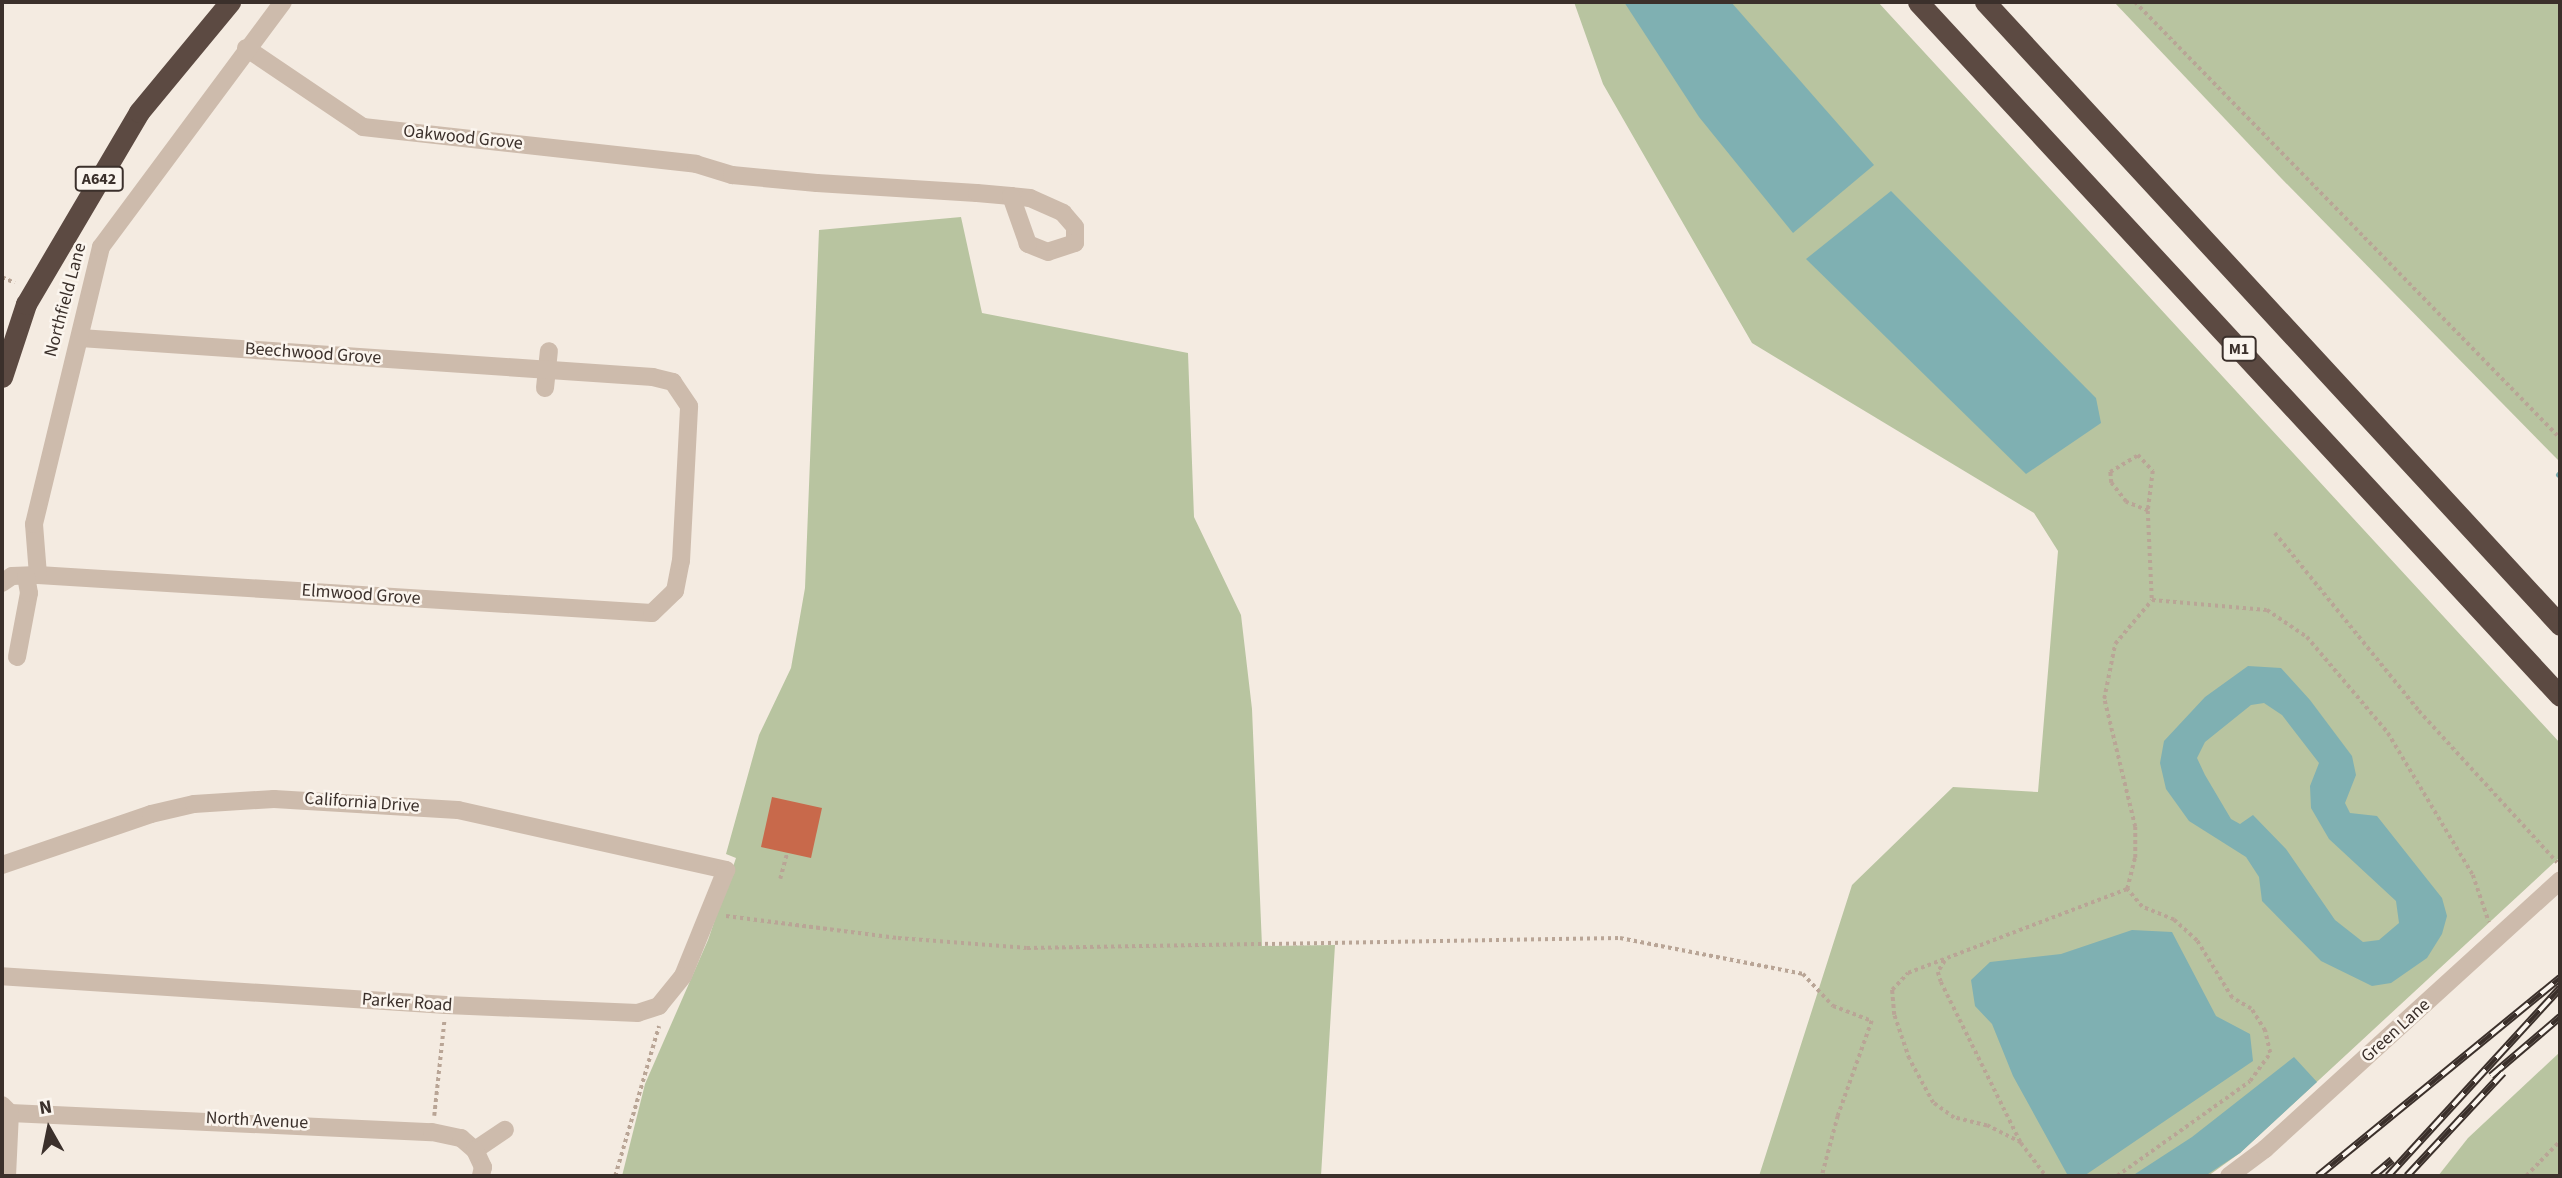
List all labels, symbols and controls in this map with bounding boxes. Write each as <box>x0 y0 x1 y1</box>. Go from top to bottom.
street label: Oakwood Grove <box>402 121 524 155</box>
road number: A642 <box>74 167 124 192</box>
street label: Northfield Lane <box>40 241 92 359</box>
road number: M1 <box>2222 336 2256 362</box>
street label: Beechwood Grove <box>244 338 382 370</box>
street label: Elmwood Grove <box>301 580 421 610</box>
street label: California Drive <box>304 788 420 818</box>
street label: Parker Road <box>361 989 453 1017</box>
street label: Green Lane <box>2357 995 2435 1067</box>
text: N <box>37 1093 54 1122</box>
north arrow <box>14 1094 84 1164</box>
street label: North Avenue <box>205 1108 309 1134</box>

